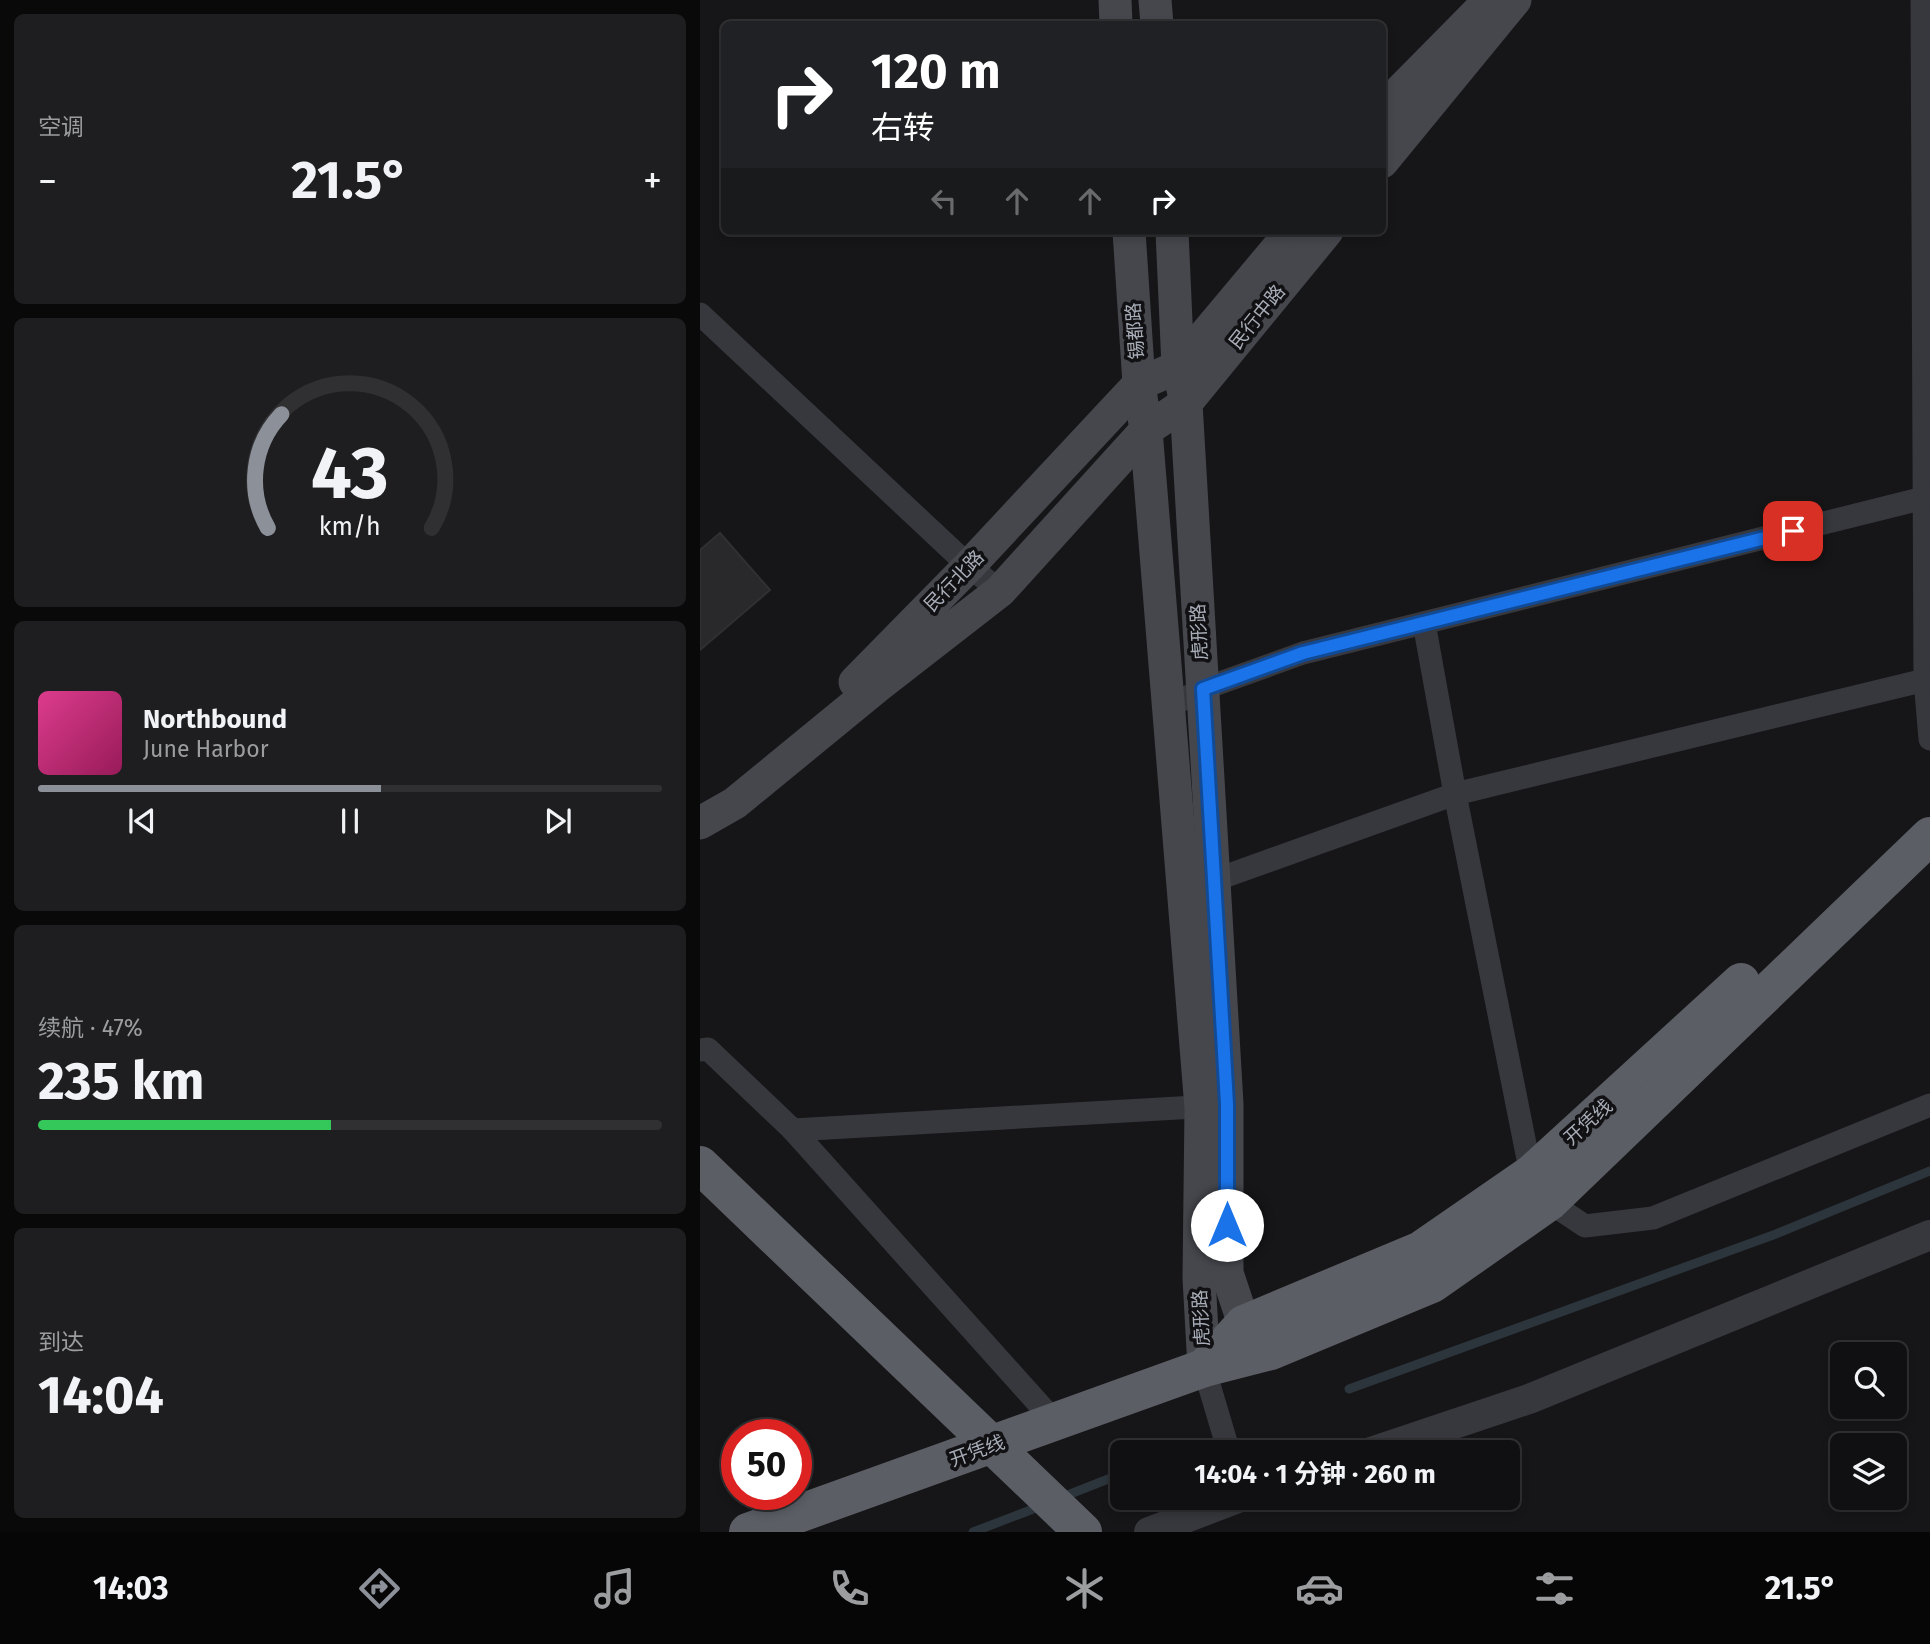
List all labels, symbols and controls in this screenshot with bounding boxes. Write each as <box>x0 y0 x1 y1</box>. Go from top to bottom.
text: 120 m <box>871 42 1001 101</box>
icon: right <box>756 49 847 140</box>
text: 右转 <box>871 109 935 147</box>
text: 空调 <box>38 113 84 141</box>
text: 21.5° <box>291 149 409 212</box>
text: − <box>38 158 57 204</box>
text: + <box>643 158 662 204</box>
icon: left <box>925 182 963 220</box>
icon: ahead <box>998 182 1036 220</box>
icon: ahead <box>1071 182 1109 220</box>
icon: right <box>1144 182 1182 220</box>
street label: 民行中路 <box>1224 280 1290 354</box>
street label: 锡都路 <box>1122 302 1148 360</box>
text: 43 <box>311 431 389 518</box>
pin <box>1763 501 1823 561</box>
text: km/h <box>319 512 381 542</box>
icon: arrive <box>1774 512 1812 550</box>
street label: 民行北路 <box>919 546 989 616</box>
street label: 虎形路 <box>1186 603 1212 661</box>
text: Northbound <box>143 704 287 735</box>
text: June Harbor <box>143 735 269 763</box>
icon: previous <box>123 802 161 840</box>
icon: pause <box>331 802 369 840</box>
icon: next <box>539 802 577 840</box>
text: 续航 · 47% <box>38 1014 143 1042</box>
text: 235 km <box>38 1050 205 1113</box>
street label: 开凭线 <box>1559 1094 1617 1150</box>
position arrow <box>1190 1188 1264 1262</box>
street label: 虎形路 <box>1188 1289 1214 1347</box>
text: 到达 <box>38 1328 84 1356</box>
map controls <box>1830 1342 1907 1510</box>
button: search <box>1830 1342 1907 1419</box>
text: 14:04 <box>38 1364 164 1427</box>
speed limit sign: 50 <box>721 1419 812 1510</box>
street label: 开凭线 <box>946 1430 1008 1472</box>
button: layers <box>1830 1433 1907 1510</box>
text: 14:04 · 1 分钟 · 260 m <box>1194 1459 1436 1490</box>
icon: directions <box>355 1564 404 1613</box>
icon: music <box>590 1564 639 1613</box>
icon: phone <box>825 1564 874 1613</box>
icon: climate <box>1060 1564 1109 1613</box>
icon: car <box>1295 1564 1344 1613</box>
icon: filters <box>1530 1564 1579 1613</box>
text: 14:03 <box>93 1569 169 1607</box>
text: 21.5° <box>1765 1569 1837 1607</box>

